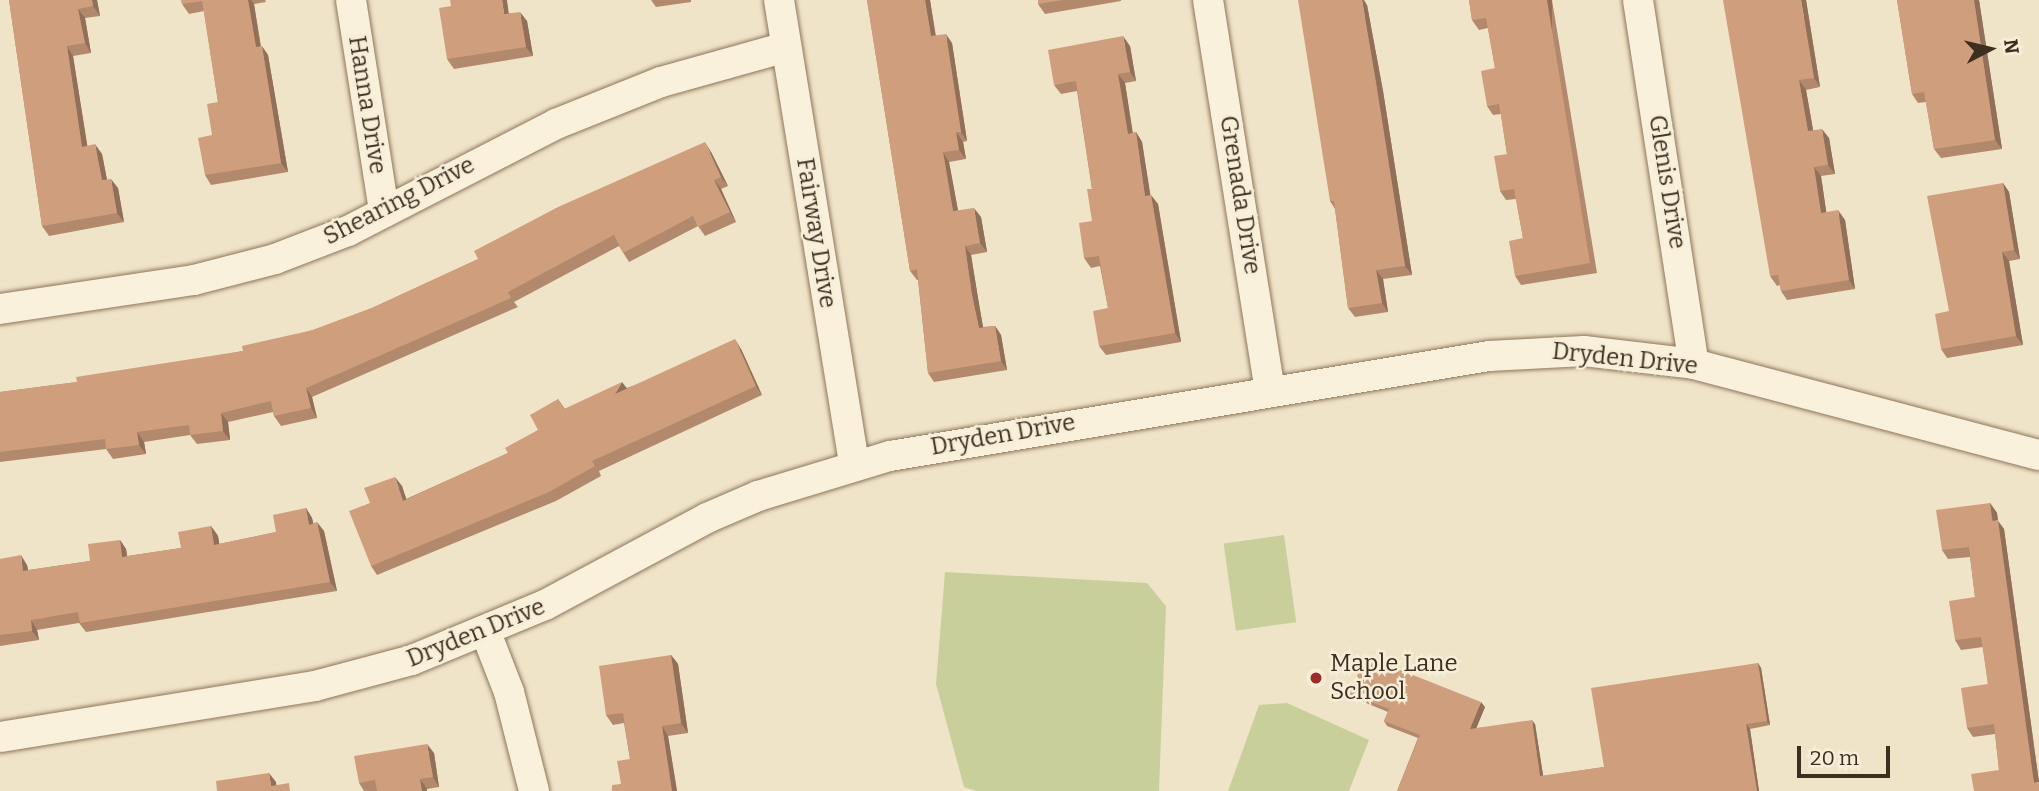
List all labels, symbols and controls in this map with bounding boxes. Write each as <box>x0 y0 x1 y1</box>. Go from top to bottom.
north arrow <box>1955 14 2025 84</box>
street label: Hanna Drive <box>342 34 392 176</box>
text: N <box>1999 38 2024 55</box>
street label: Glenis Drive <box>1642 113 1692 251</box>
street label: Grenada Drive <box>1213 114 1267 276</box>
street label: Shearing Drive <box>319 151 479 251</box>
street label: Fairway Drive <box>790 156 842 310</box>
street label: Dryden Drive <box>1551 337 1699 381</box>
street label: Dryden Drive <box>928 408 1078 462</box>
street label: Dryden Drive <box>403 592 549 674</box>
place label: Maple Lane School <box>1330 650 1458 706</box>
marker: Maple Lane School <box>1308 670 1324 686</box>
scale bar <box>1801 732 1894 776</box>
text: 20 m <box>1810 745 1859 771</box>

